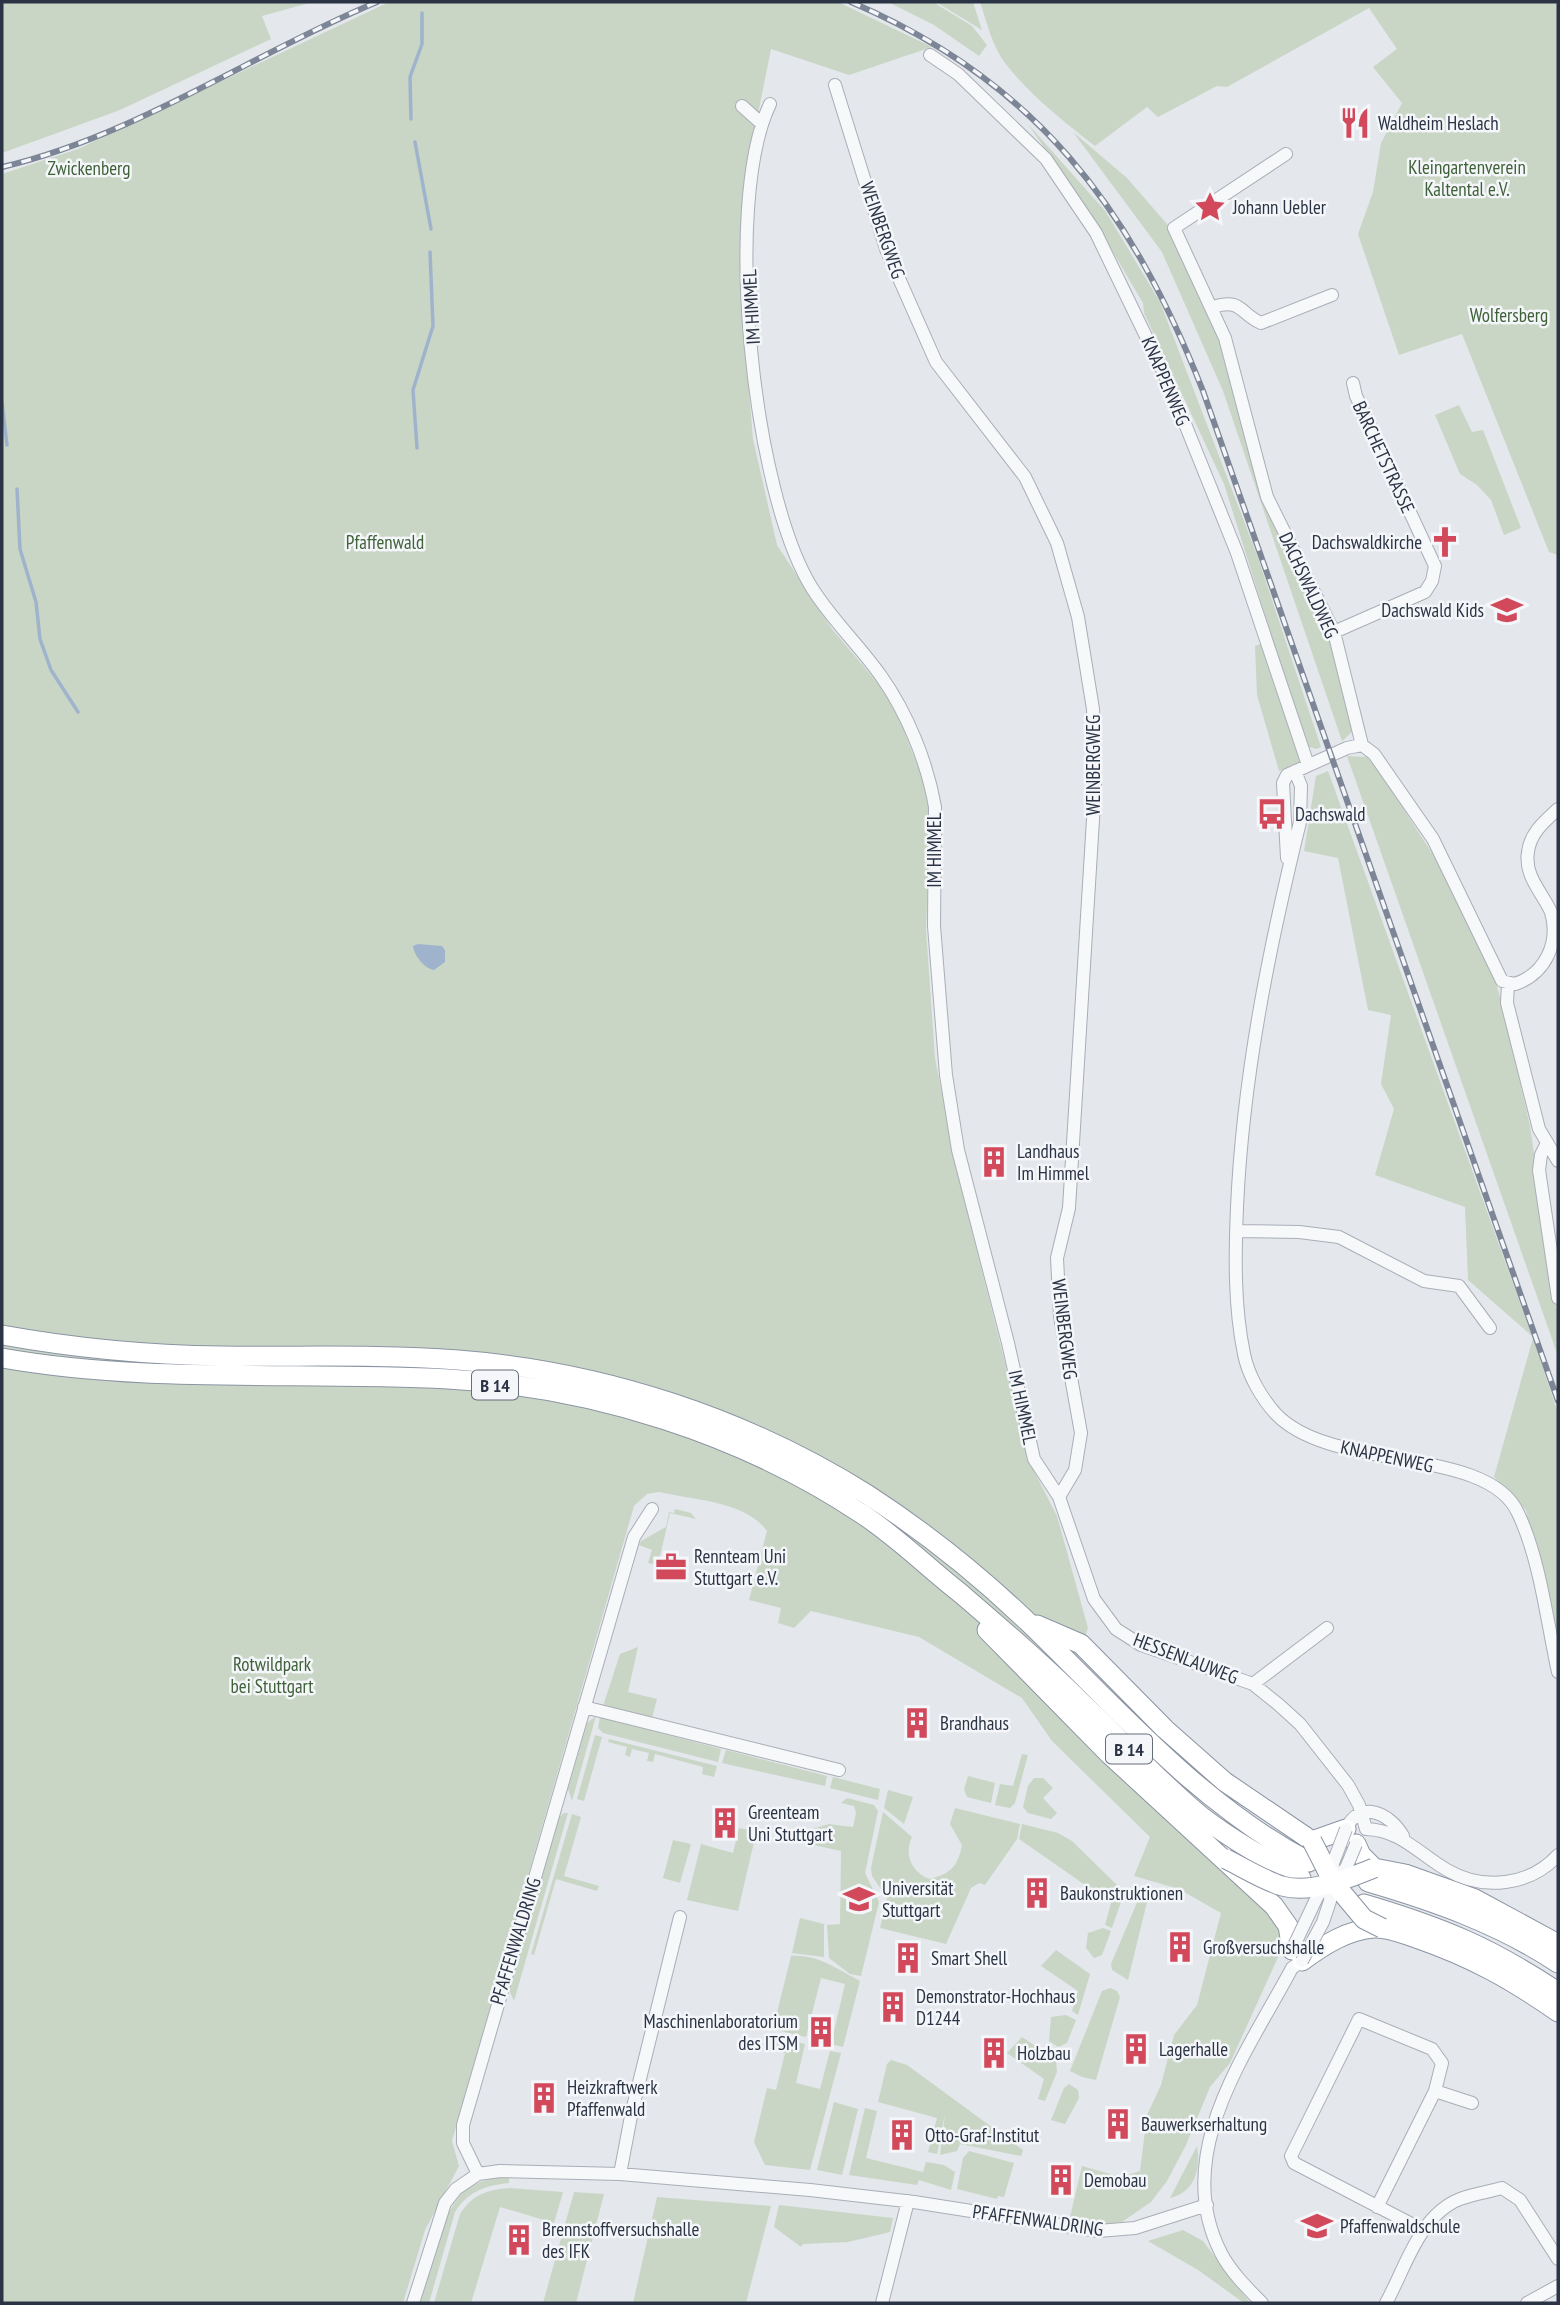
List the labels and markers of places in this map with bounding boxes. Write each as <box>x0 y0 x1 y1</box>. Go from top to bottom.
restaurant icon: Waldheim Heslach <box>1338 106 1372 140</box>
place label: Waldheim Heslach <box>1378 111 1499 135</box>
place icon: Johann Uebler <box>1193 190 1227 224</box>
place label: Johann Uebler <box>1232 195 1327 219</box>
church icon: Dachswaldkirche <box>1428 525 1462 559</box>
place label: Dachswaldkirche <box>1312 530 1422 554</box>
school or university icon: Dachswald Kids <box>1490 593 1524 627</box>
place label: Dachswald Kids <box>1381 598 1484 622</box>
bus stop icon: Dachswald <box>1255 797 1289 831</box>
place label: Dachswald <box>1295 802 1366 826</box>
place label: Landhaus Im Himmel <box>1017 1139 1090 1185</box>
building icon: Landhaus Im Himmel <box>977 1145 1011 1179</box>
place label: Rennteam Uni Stuttgart e.V. <box>694 1544 786 1590</box>
office icon: Rennteam Uni Stuttgart e.V. <box>654 1550 688 1584</box>
building icon: Brandhaus <box>900 1706 934 1740</box>
place label: Brandhaus <box>940 1711 1009 1735</box>
place label: Greenteam Uni Stuttgart <box>748 1800 834 1846</box>
building icon: Greenteam Uni Stuttgart <box>708 1806 742 1840</box>
place label: Universität Stuttgart <box>882 1876 954 1922</box>
building icon: Baukonstruktionen <box>1020 1876 1054 1910</box>
place label: Baukonstruktionen <box>1060 1881 1183 1905</box>
school or university icon: Universität Stuttgart <box>842 1882 876 1916</box>
building icon: Großversuchshalle <box>1163 1930 1197 1964</box>
place label: Großversuchshalle <box>1203 1935 1324 1959</box>
building icon: Smart Shell <box>891 1941 925 1975</box>
place label: Smart Shell <box>931 1946 1008 1970</box>
place label: Demonstrator-Hochhaus D1244 <box>916 1984 1075 2030</box>
building icon: Demonstrator-Hochhaus D1244 <box>876 1990 910 2024</box>
place label: Maschinenlaboratorium des ITSM <box>644 2009 798 2055</box>
building icon: Maschinenlaboratorium des ITSM <box>804 2015 838 2049</box>
building icon: Lagerhalle <box>1119 2032 1153 2066</box>
building icon: Holzbau <box>977 2036 1011 2070</box>
place label: Lagerhalle <box>1159 2037 1228 2061</box>
place label: Holzbau <box>1017 2041 1071 2065</box>
place label: Heizkraftwerk Pfaffenwald <box>567 2075 658 2121</box>
building icon: Heizkraftwerk Pfaffenwald <box>527 2081 561 2115</box>
building icon: Bauwerkserhaltung <box>1101 2107 1135 2141</box>
place label: Bauwerkserhaltung <box>1141 2112 1267 2136</box>
building icon: Otto-Graf-Institut <box>885 2118 919 2152</box>
place label: Otto-Graf-Institut <box>925 2123 1040 2147</box>
building icon: Demobau <box>1044 2163 1078 2197</box>
place label: Demobau <box>1084 2168 1147 2192</box>
school or university icon: Pfaffenwaldschule <box>1300 2209 1334 2243</box>
place label: Pfaffenwaldschule <box>1340 2214 1461 2238</box>
place label: Brennstoffversuchshalle des IFK <box>542 2217 699 2263</box>
building icon: Brennstoffversuchshalle des IFK <box>502 2223 536 2257</box>

